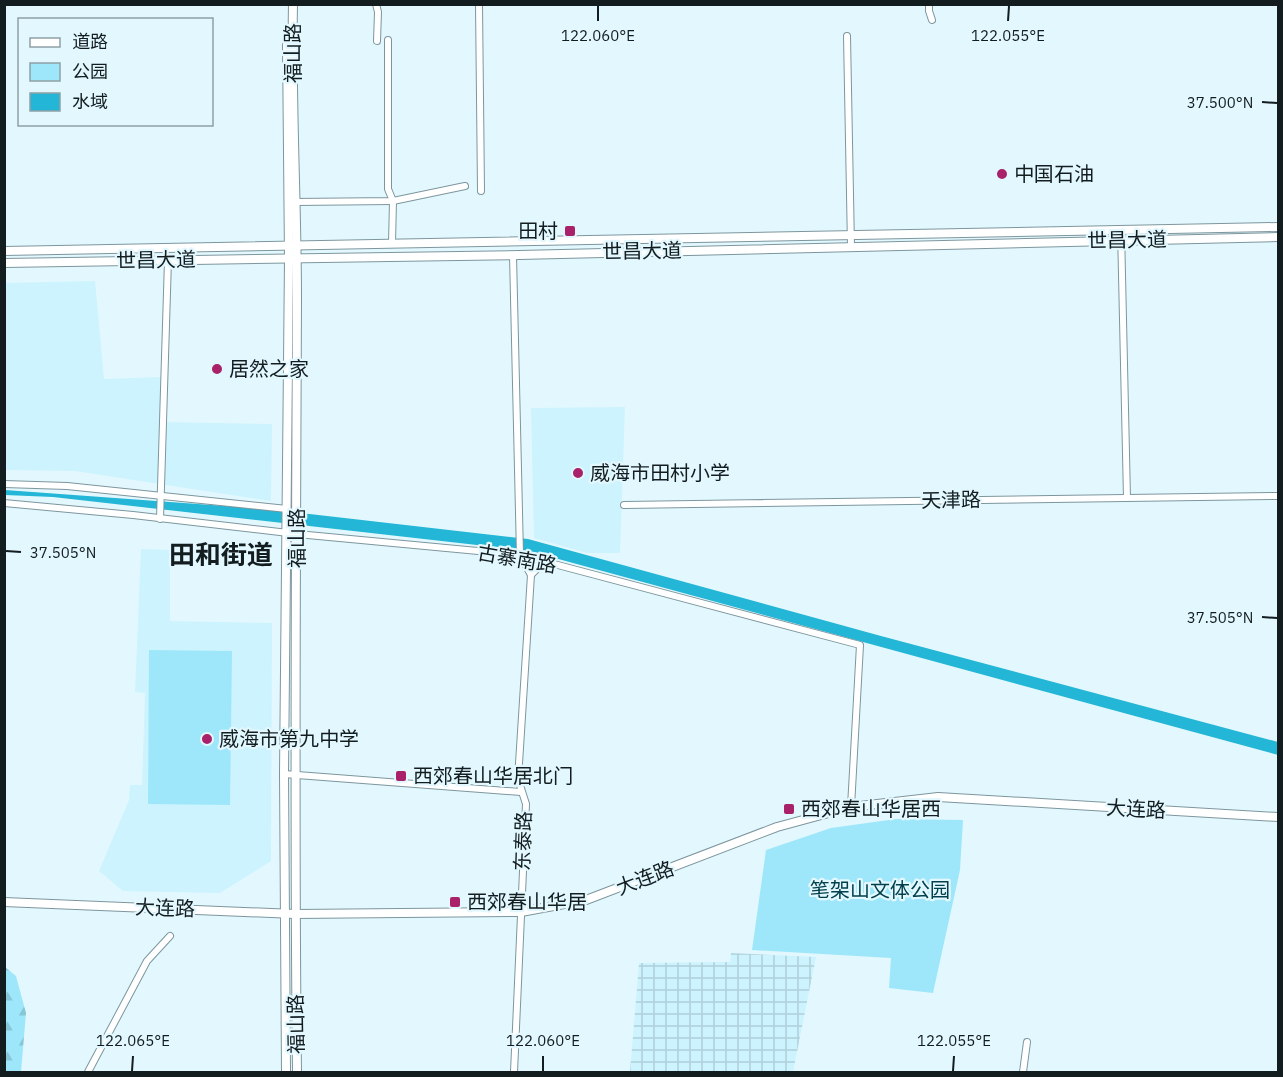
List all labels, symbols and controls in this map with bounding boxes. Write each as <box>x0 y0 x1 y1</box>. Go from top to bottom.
legend <box>18 18 213 126</box>
street label: 福山路 <box>279 23 306 83</box>
text: 122.060°E <box>561 26 635 45</box>
text: 122.055°E <box>971 26 1045 45</box>
text: 道路 <box>72 30 108 53</box>
text: 公园 <box>72 60 108 83</box>
text: 水域 <box>72 90 108 113</box>
text: 37.500°N <box>1187 93 1253 112</box>
place label: 中国石油 <box>1014 160 1094 187</box>
marker: 中国石油 <box>995 167 1009 181</box>
place label: 田村 <box>518 217 558 244</box>
marker: 田村 <box>563 224 577 238</box>
street label: 世昌大道 <box>1087 225 1167 254</box>
street label: 世昌大道 <box>602 236 682 265</box>
street label: 世昌大道 <box>116 245 196 274</box>
place label: 居然之家 <box>229 355 309 382</box>
marker: 居然之家 <box>210 362 224 376</box>
place label: 威海市田村小学 <box>590 459 730 486</box>
marker: 威海市田村小学 <box>571 466 585 480</box>
street label: 天津路 <box>921 485 981 514</box>
street label: 福山路 <box>283 508 310 568</box>
district label: 田和街道 <box>169 537 273 571</box>
street label: 古寨南路 <box>475 538 559 579</box>
text: 37.505°N <box>30 543 96 562</box>
text: 37.505°N <box>1187 608 1253 627</box>
place label: 威海市第九中学 <box>219 725 359 752</box>
marker: 威海市第九中学 <box>200 732 214 746</box>
place label: 西郊春山华居北门 <box>413 762 573 789</box>
marker: 西郊春山华居北门 <box>394 769 408 783</box>
street label: 大连路 <box>1105 793 1167 824</box>
place label: 西郊春山华居西 <box>801 795 941 822</box>
marker: 西郊春山华居西 <box>782 802 796 816</box>
street label: 东泰路 <box>508 811 537 871</box>
street label: 大连路 <box>612 854 678 901</box>
park label: 笔架山文体公园 <box>810 876 950 903</box>
place label: 西郊春山华居 <box>467 888 587 915</box>
street label: 大连路 <box>135 893 195 922</box>
marker: 西郊春山华居 <box>448 895 462 909</box>
street label: 福山路 <box>281 994 310 1054</box>
text: 122.065°E <box>96 1031 170 1050</box>
text: 122.060°E <box>506 1031 580 1050</box>
text: 122.055°E <box>917 1031 991 1050</box>

